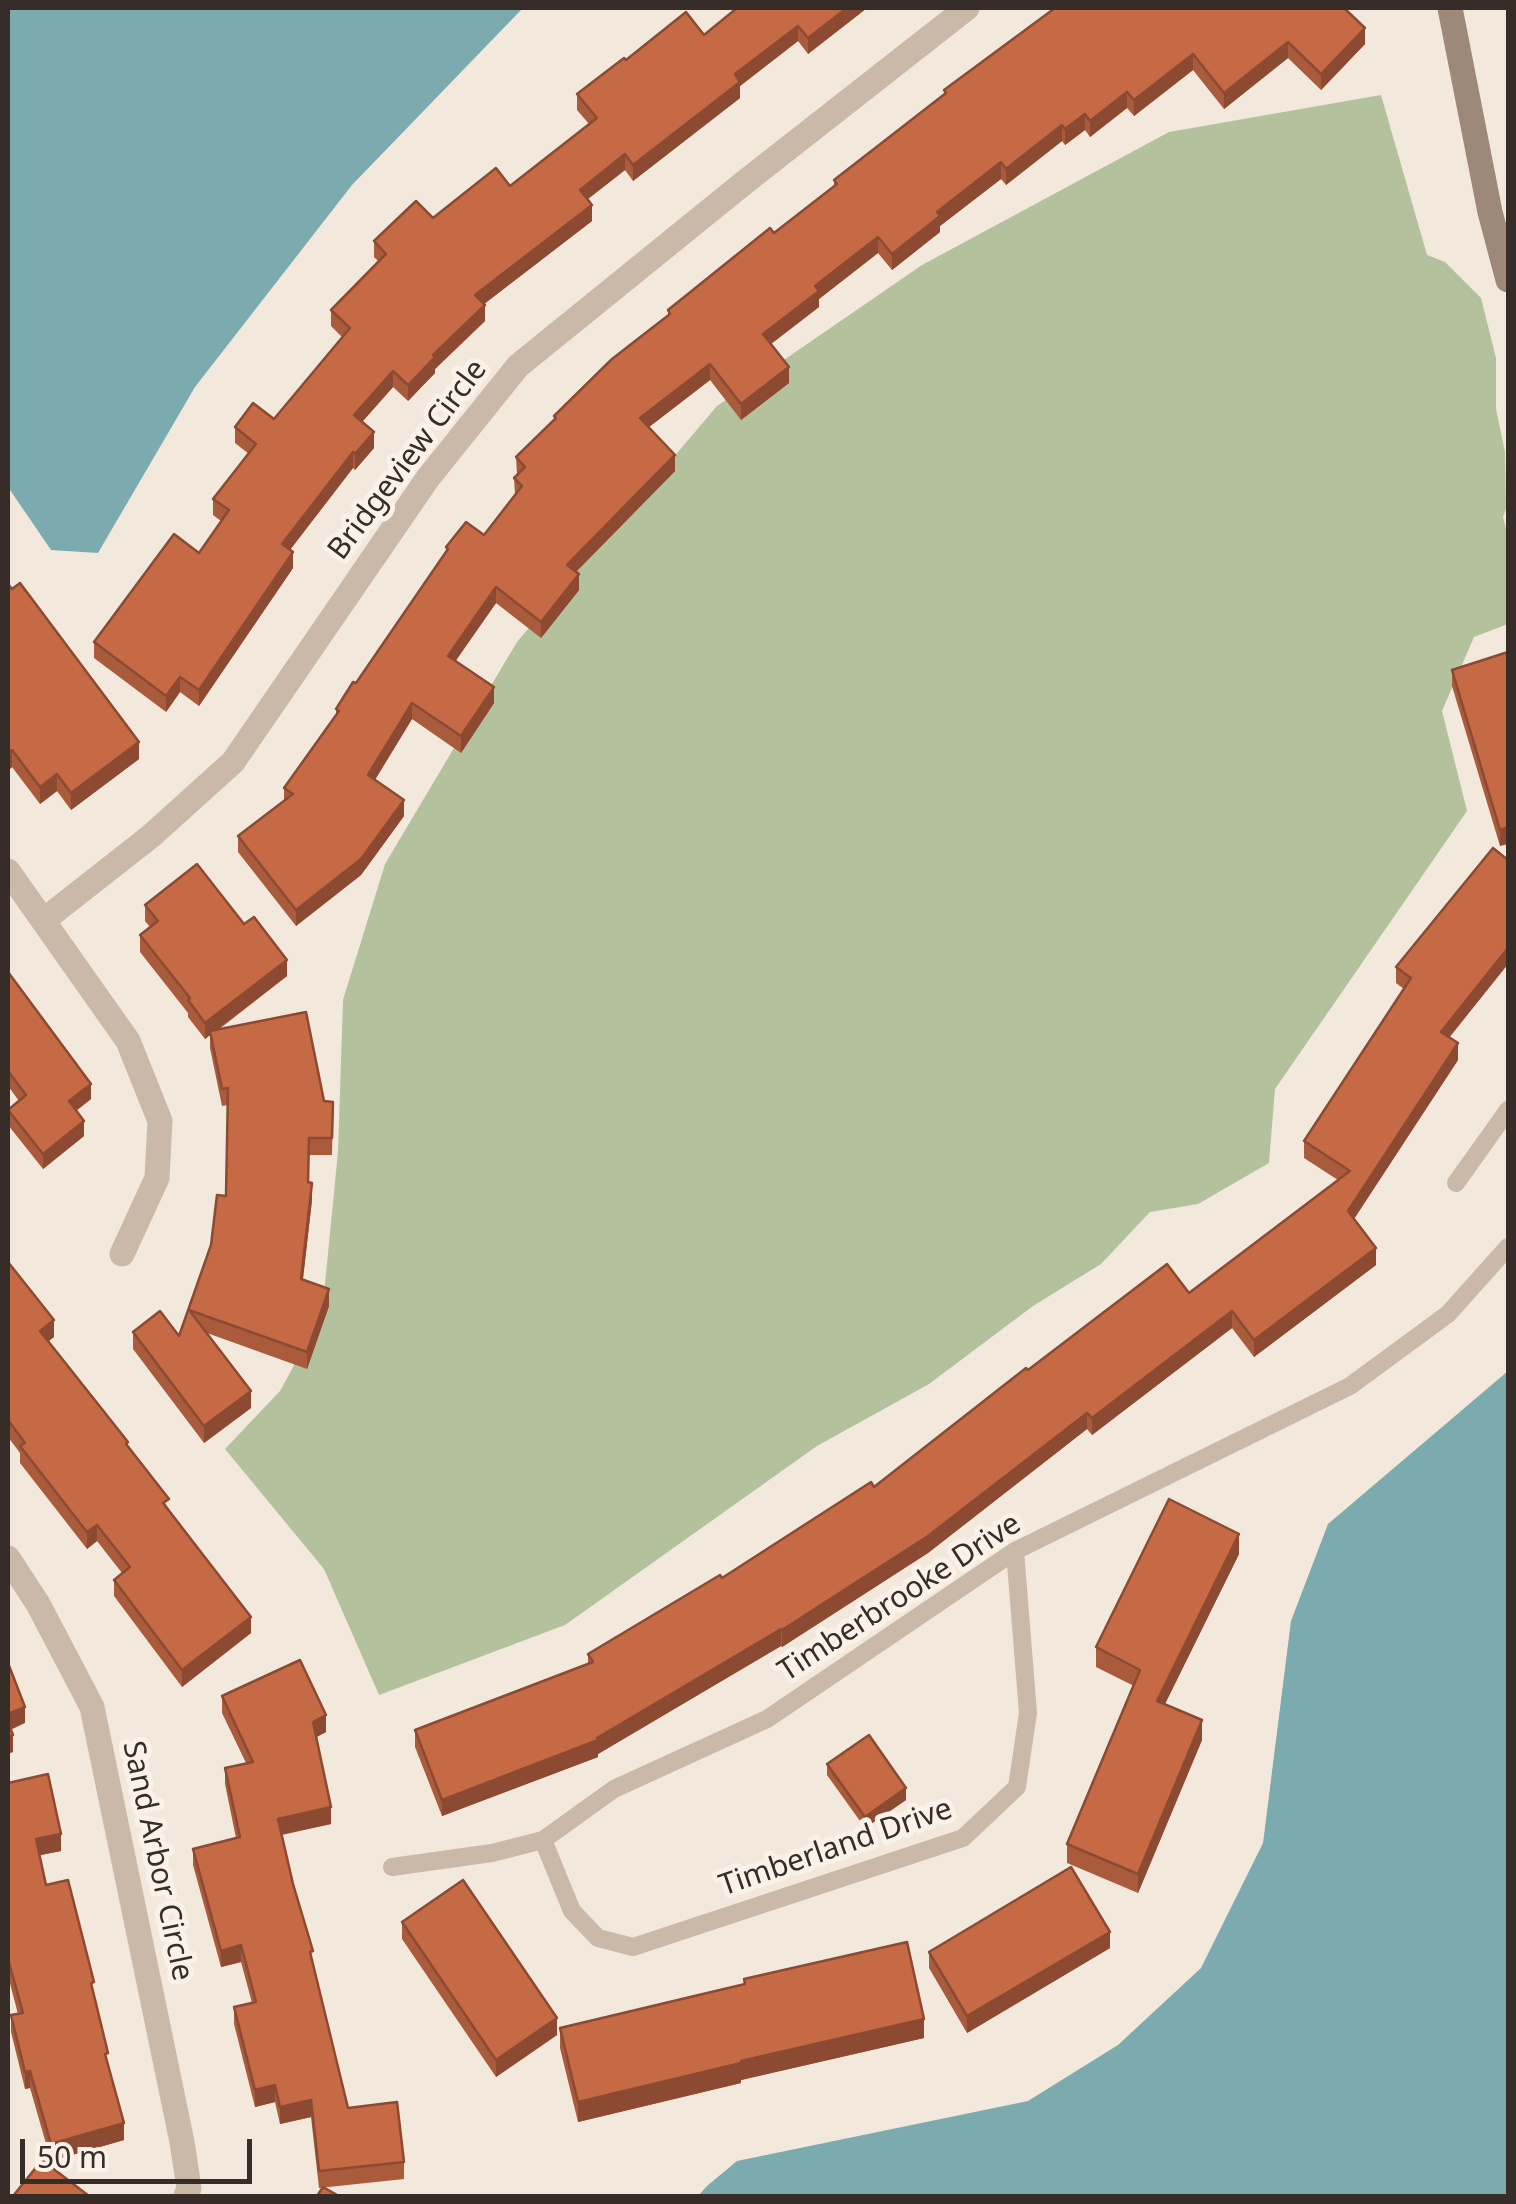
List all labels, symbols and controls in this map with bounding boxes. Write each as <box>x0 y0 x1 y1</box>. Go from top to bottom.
street label: Bridgeview Circle <box>321 353 495 567</box>
street label: Timberbrooke Drive <box>772 1506 1028 1690</box>
street label: Sand Arbor Circle <box>114 1738 200 1984</box>
street label: Timberland Drive <box>715 1791 957 1905</box>
scale bar <box>25 2119 258 2181</box>
text: 50 m <box>37 2136 107 2177</box>

